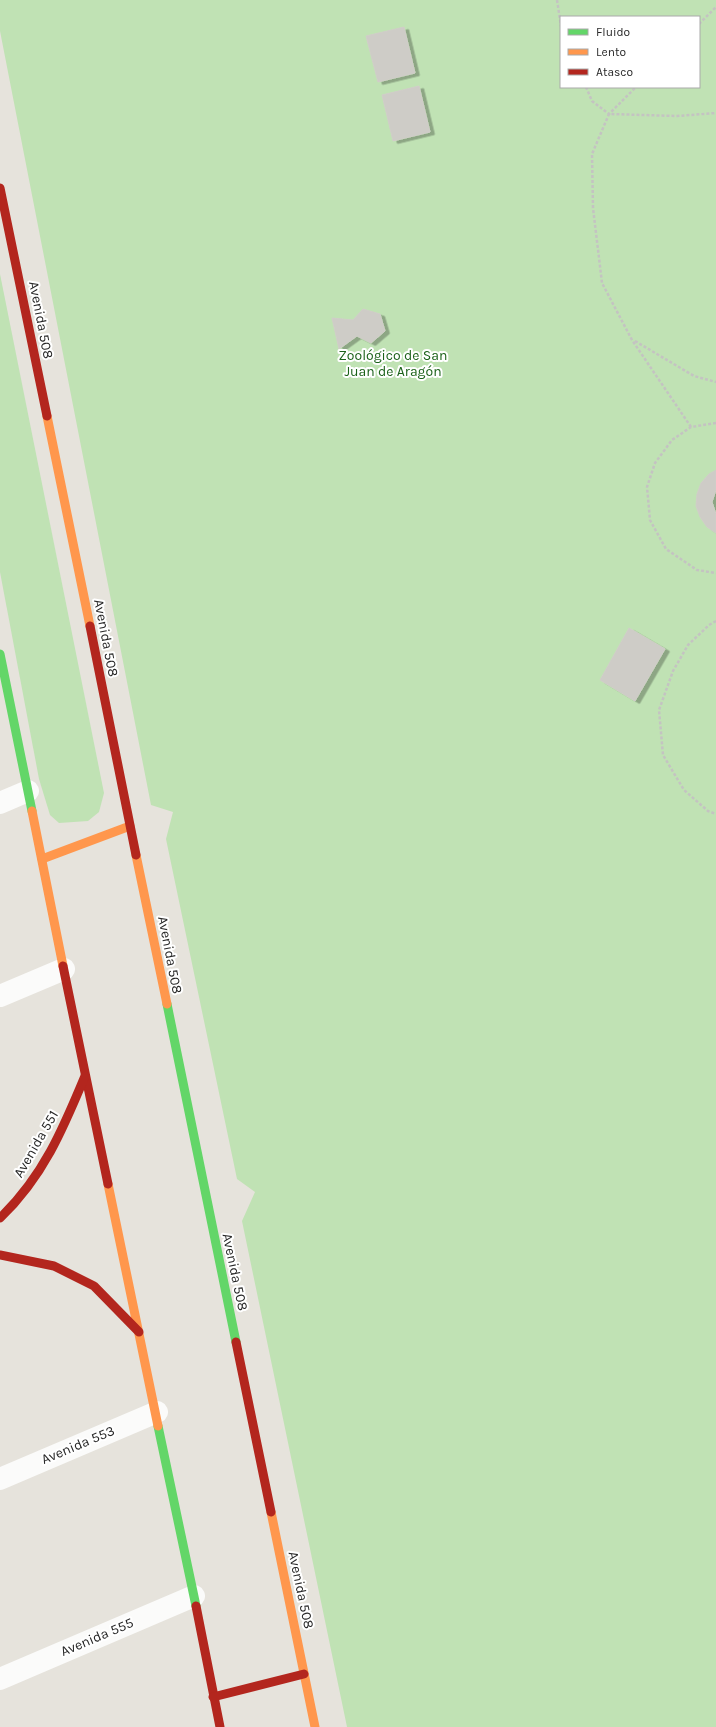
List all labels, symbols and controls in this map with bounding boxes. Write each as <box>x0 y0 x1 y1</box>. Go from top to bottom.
legend <box>560 16 700 88</box>
text: Fluido <box>596 25 630 39</box>
text: Lento <box>596 45 626 59</box>
text: Atasco <box>596 65 633 79</box>
street label: Avenida 508 <box>25 280 57 360</box>
park label: Zoológico de San Juan de Aragón <box>339 347 447 380</box>
street label: Avenida 508 <box>90 598 122 678</box>
street label: Avenida 508 <box>154 915 186 995</box>
street label: Avenida 551 <box>10 1108 62 1180</box>
street label: Avenida 508 <box>219 1232 251 1312</box>
street label: Avenida 553 <box>39 1422 117 1468</box>
street label: Avenida 508 <box>285 1550 317 1630</box>
street label: Avenida 555 <box>58 1614 136 1660</box>

